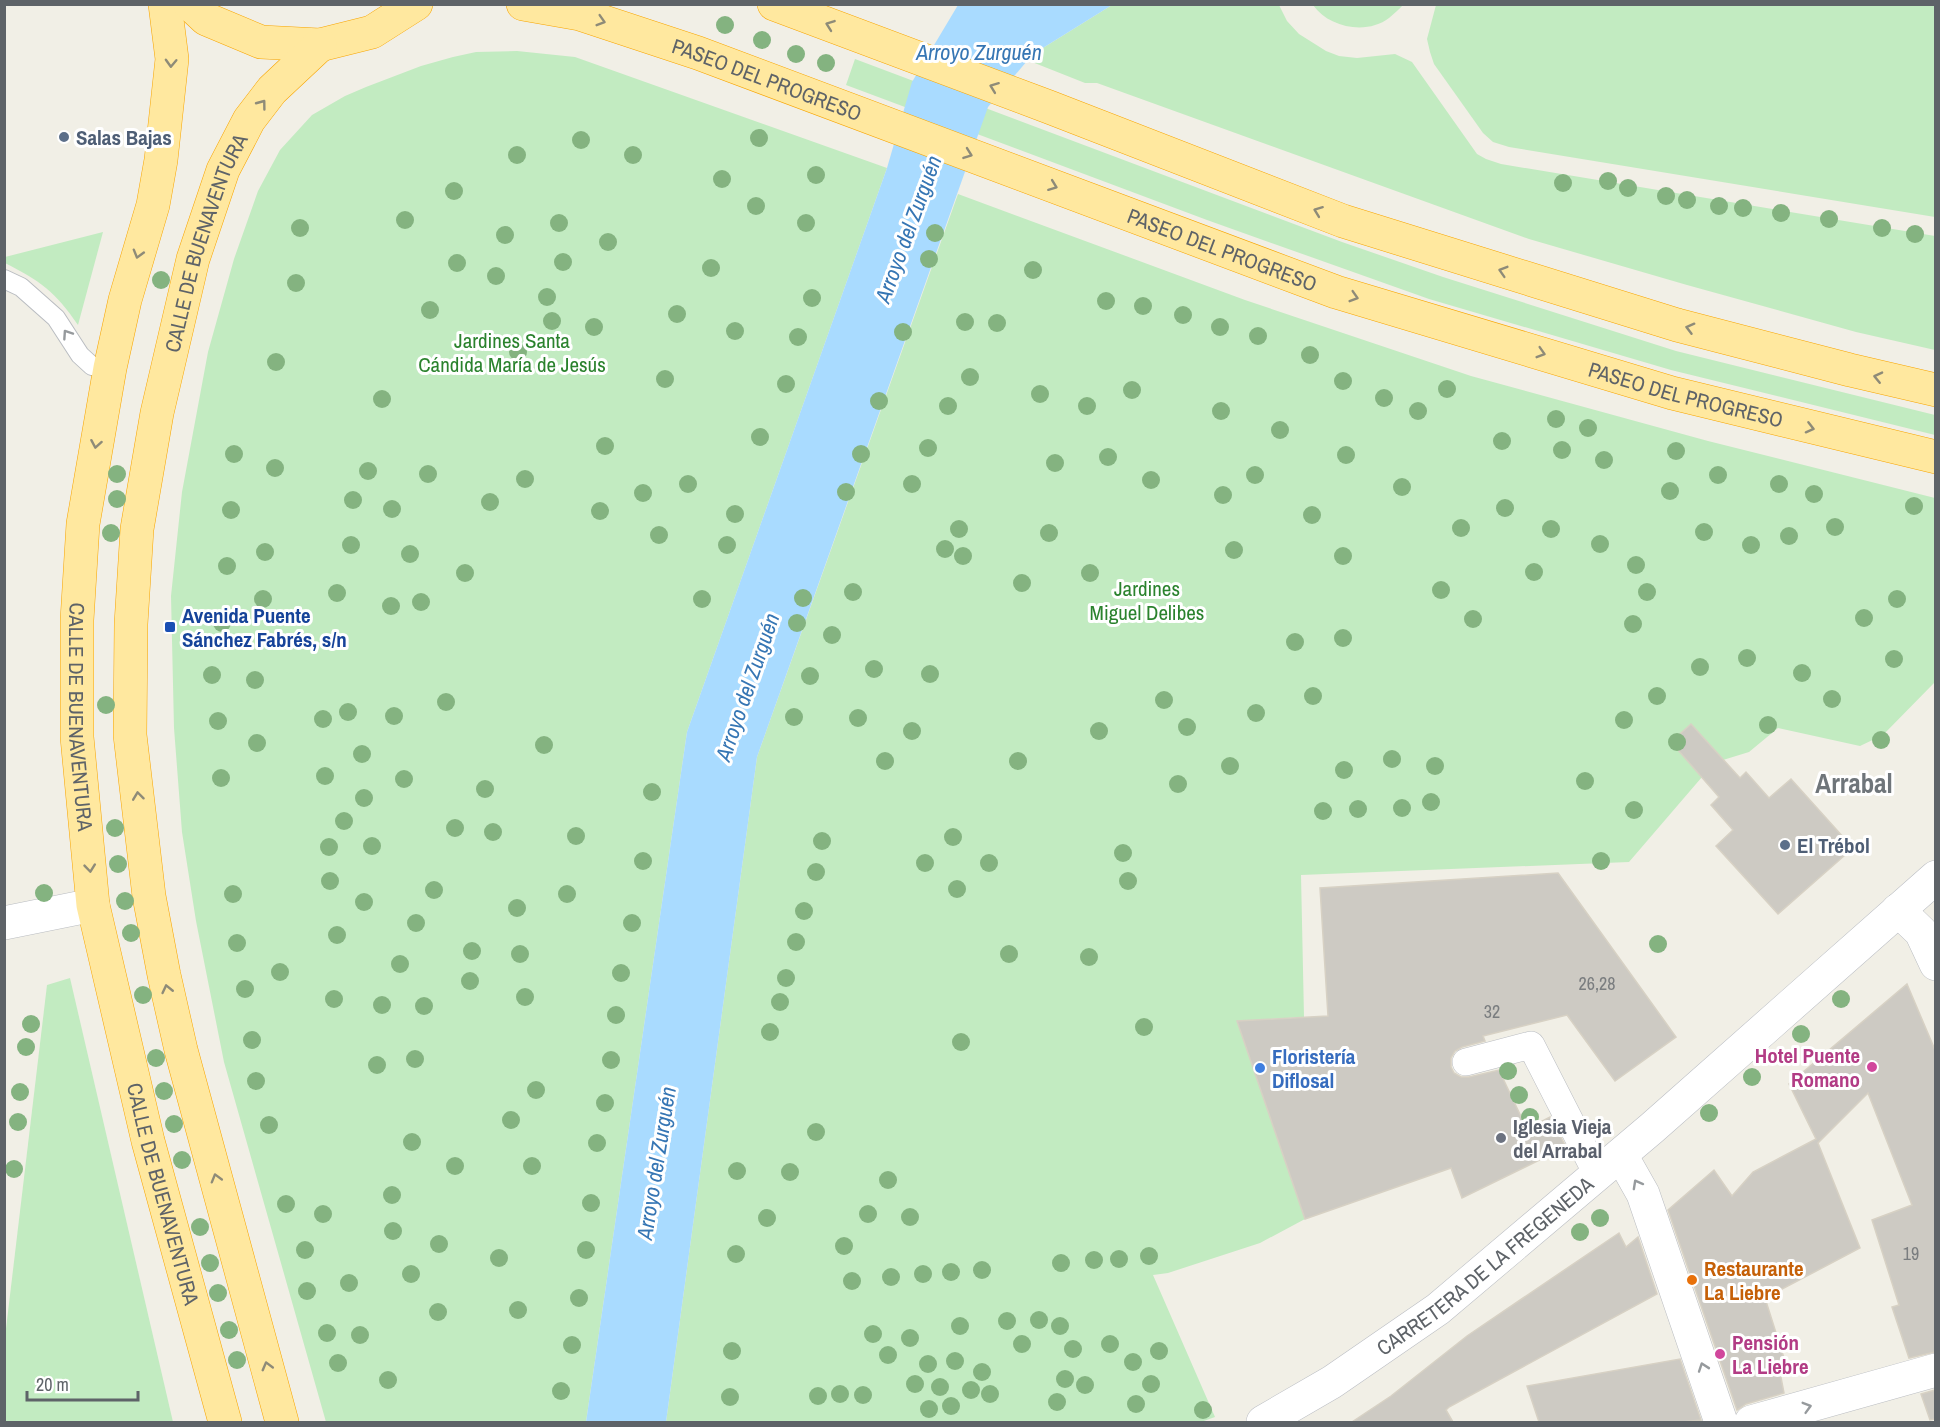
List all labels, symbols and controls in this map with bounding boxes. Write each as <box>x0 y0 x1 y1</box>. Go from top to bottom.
one-way arrow <box>595 14 606 26</box>
one-way arrow <box>825 20 836 33</box>
street label: PASEO DEL PROGRESO <box>669 31 866 128</box>
water label: Arroyo Zurguén <box>915 37 1042 67</box>
one-way arrow <box>165 58 177 67</box>
one-way arrow <box>989 81 1000 94</box>
one-way arrow <box>254 100 265 111</box>
place label: Salas Bajas <box>76 123 172 152</box>
street label: CALLE DE BUENAVENTURA <box>157 128 254 355</box>
marker: Salas Bajas <box>57 130 71 144</box>
one-way arrow <box>962 147 973 159</box>
water label: Arroyo del Zurguén <box>867 151 949 308</box>
one-way arrow <box>1047 179 1058 191</box>
street label: PASEO DEL PROGRESO <box>1123 201 1321 298</box>
one-way arrow <box>1313 206 1324 218</box>
one-way arrow <box>133 248 145 259</box>
one-way arrow <box>1498 266 1509 278</box>
one-way arrow <box>1348 290 1359 302</box>
one-way arrow <box>1685 323 1696 335</box>
park label: Jardines Santa Cándida María de Jesús <box>418 326 606 379</box>
one-way arrow <box>63 330 74 341</box>
one-way arrow <box>1535 346 1546 358</box>
street label: PASEO DEL PROGRESO <box>1585 354 1786 434</box>
one-way arrow <box>1874 371 1884 384</box>
one-way arrow <box>1804 420 1814 433</box>
one-way arrow <box>91 440 103 449</box>
park label: Jardines Miguel Delibes <box>1090 574 1204 627</box>
place label: Avenida Puente Sánchez Fabrés, s/n <box>182 601 347 654</box>
street label: CALLE DE BUENAVENTURA <box>63 602 100 833</box>
water label: Arroyo del Zurguén <box>707 609 786 766</box>
marker: Avenida Puente Sánchez Fabrés, s/n <box>163 620 177 634</box>
district label: Arrabal <box>1815 765 1893 801</box>
one-way arrow <box>132 792 144 801</box>
place label: El Trébol <box>1797 831 1870 860</box>
marker: El Trébol <box>1778 838 1792 852</box>
one-way arrow <box>83 864 96 873</box>
house number: 26,28 <box>1579 971 1615 996</box>
one-way arrow <box>161 984 174 994</box>
house number: 32 <box>1484 999 1500 1024</box>
place label: Hotel Puente Romano <box>1755 1041 1860 1094</box>
place label: Floristería Diflosal <box>1272 1042 1356 1095</box>
marker: Hotel Puente Romano <box>1865 1060 1879 1074</box>
marker: Floristería Diflosal <box>1253 1061 1267 1075</box>
street label: CALLE DE BUENAVENTURA <box>120 1080 207 1309</box>
water label: Arroyo del Zurguén <box>629 1084 683 1243</box>
place label: Iglesia Vieja del Arrabal <box>1513 1112 1612 1165</box>
marker: Iglesia Vieja del Arrabal <box>1494 1131 1508 1145</box>
street label: CARRETERA DE LA FREGENEDA <box>1370 1169 1600 1362</box>
one-way arrow <box>211 1173 223 1184</box>
one-way arrow <box>1633 1179 1644 1190</box>
house number: 19 <box>1903 1241 1919 1266</box>
place label: Restaurante La Liebre <box>1704 1254 1804 1307</box>
marker: Restaurante La Liebre <box>1685 1273 1699 1287</box>
place label: Pensión La Liebre <box>1732 1328 1809 1381</box>
marker: Pensión La Liebre <box>1713 1347 1727 1361</box>
one-way arrow <box>262 1361 274 1372</box>
one-way arrow <box>1697 1362 1710 1373</box>
scale bar <box>27 1364 138 1402</box>
text: 20 m <box>36 1372 69 1397</box>
one-way arrow <box>1802 1401 1812 1414</box>

